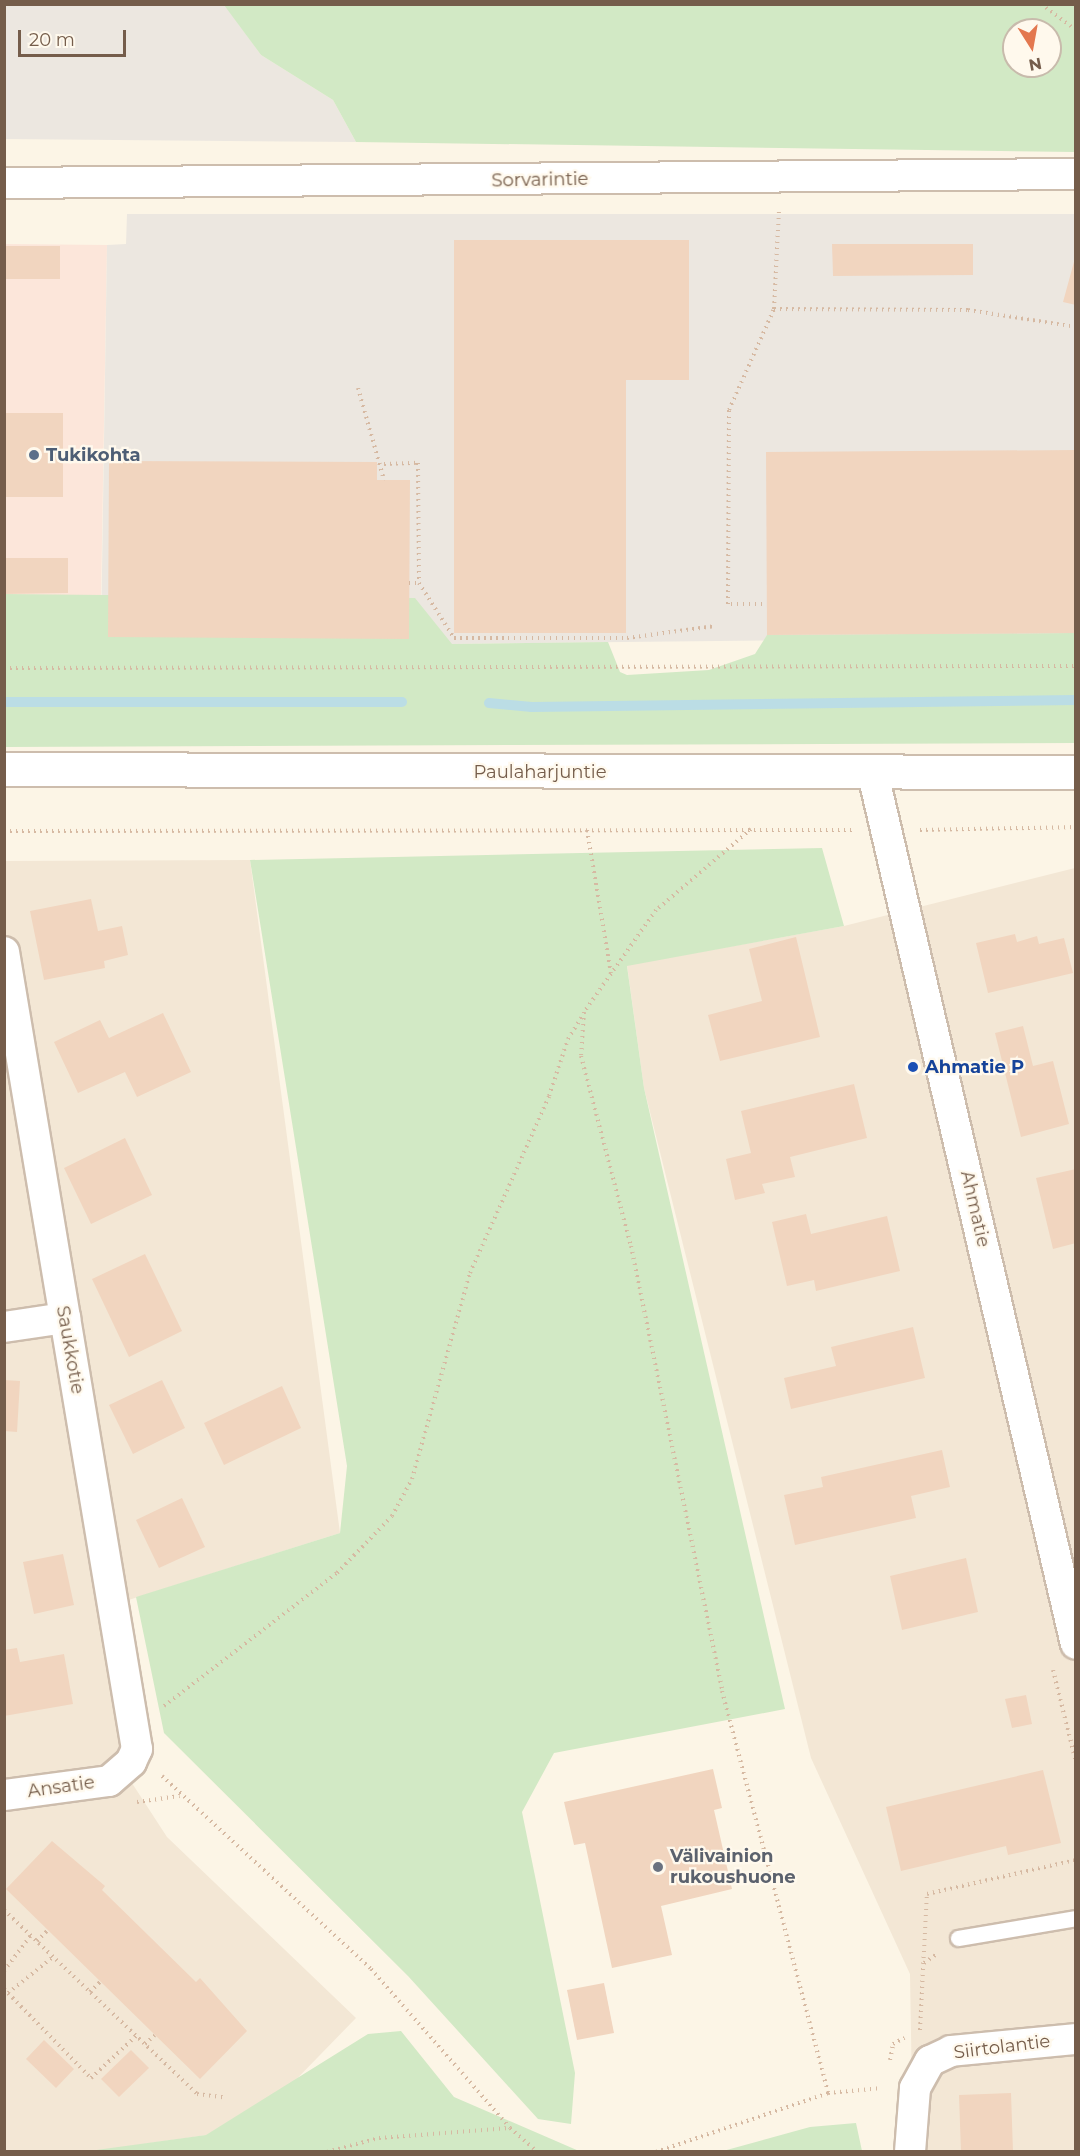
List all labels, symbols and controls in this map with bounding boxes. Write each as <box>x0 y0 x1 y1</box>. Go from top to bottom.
scale bar <box>21 18 129 56</box>
north arrow <box>1002 18 1062 78</box>
text: 20 m <box>29 29 75 51</box>
text: N <box>1027 54 1043 75</box>
street label: Sorvarintie <box>491 168 589 192</box>
place label: Tukikohta <box>46 444 141 466</box>
marker: Tukikohta <box>27 448 41 462</box>
street label: Paulaharjuntie <box>473 761 607 783</box>
place label: Ahmatie P <box>925 1056 1024 1078</box>
marker: Ahmatie P <box>906 1060 920 1074</box>
street label: Ahmatie <box>956 1169 994 1249</box>
street label: Saukkotie <box>52 1304 88 1396</box>
street label: Ansatie <box>26 1772 96 1802</box>
place label: Välivainion rukoushuone <box>670 1846 796 1888</box>
marker: Välivainion rukoushuone <box>651 1860 665 1874</box>
street label: Siirtolantie <box>952 2030 1052 2064</box>

